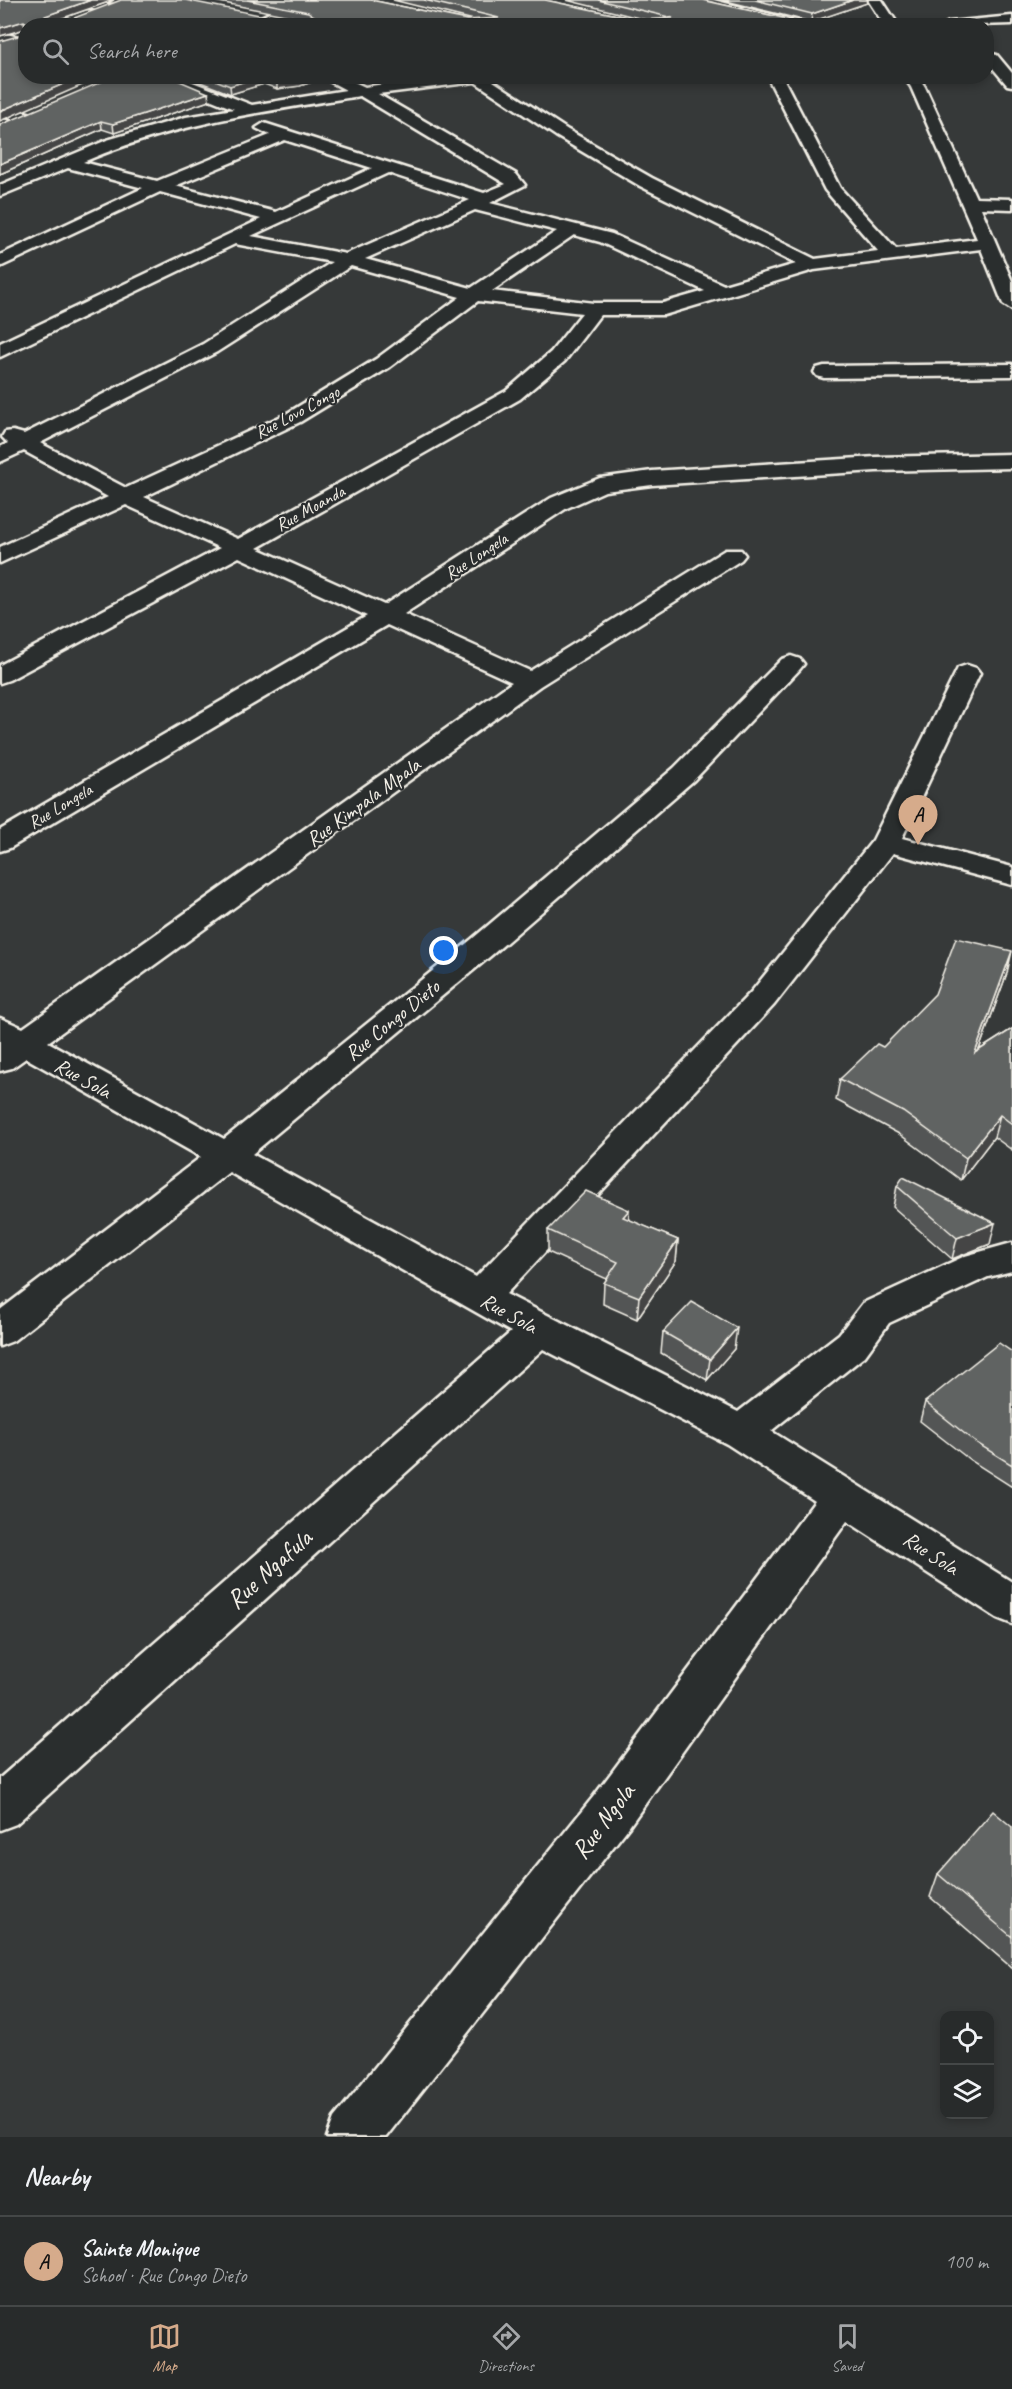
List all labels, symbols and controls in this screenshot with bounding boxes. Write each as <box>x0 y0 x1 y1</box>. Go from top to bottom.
search box <box>18 18 994 84</box>
icon: search <box>39 35 72 68</box>
text: Search here <box>87 37 177 65</box>
street label: Rue Lovo Congo <box>251 380 344 443</box>
street label: Rue Moanda <box>272 479 350 536</box>
street label: Rue Longela <box>440 527 513 584</box>
street label: Rue Kimpala Mpala <box>301 751 427 852</box>
street label: Rue Longela <box>24 777 97 834</box>
pin: A <box>898 796 938 845</box>
your location <box>429 936 458 965</box>
street label: Rue Congo Dieto <box>339 973 446 1066</box>
street label: Rue Sola <box>50 1052 117 1105</box>
street label: Rue Sola <box>476 1287 543 1340</box>
street label: Rue Ngafula <box>219 1521 320 1616</box>
street label: Rue Sola <box>898 1526 965 1581</box>
street label: Rue Ngola <box>564 1775 643 1865</box>
map controls <box>940 2011 994 2119</box>
button: locate <box>940 2011 994 2065</box>
button: layers <box>940 2065 994 2119</box>
text: Nearby <box>24 2160 89 2193</box>
text: Sainte Monique <box>81 2235 198 2263</box>
text: A <box>38 2249 49 2274</box>
text: 100 m <box>945 2249 988 2274</box>
text: School · Rue Congo Dieto <box>81 2263 246 2288</box>
tab: Map <box>148 2320 181 2376</box>
tab: Directions <box>478 2320 534 2376</box>
tab: Saved <box>831 2320 864 2376</box>

